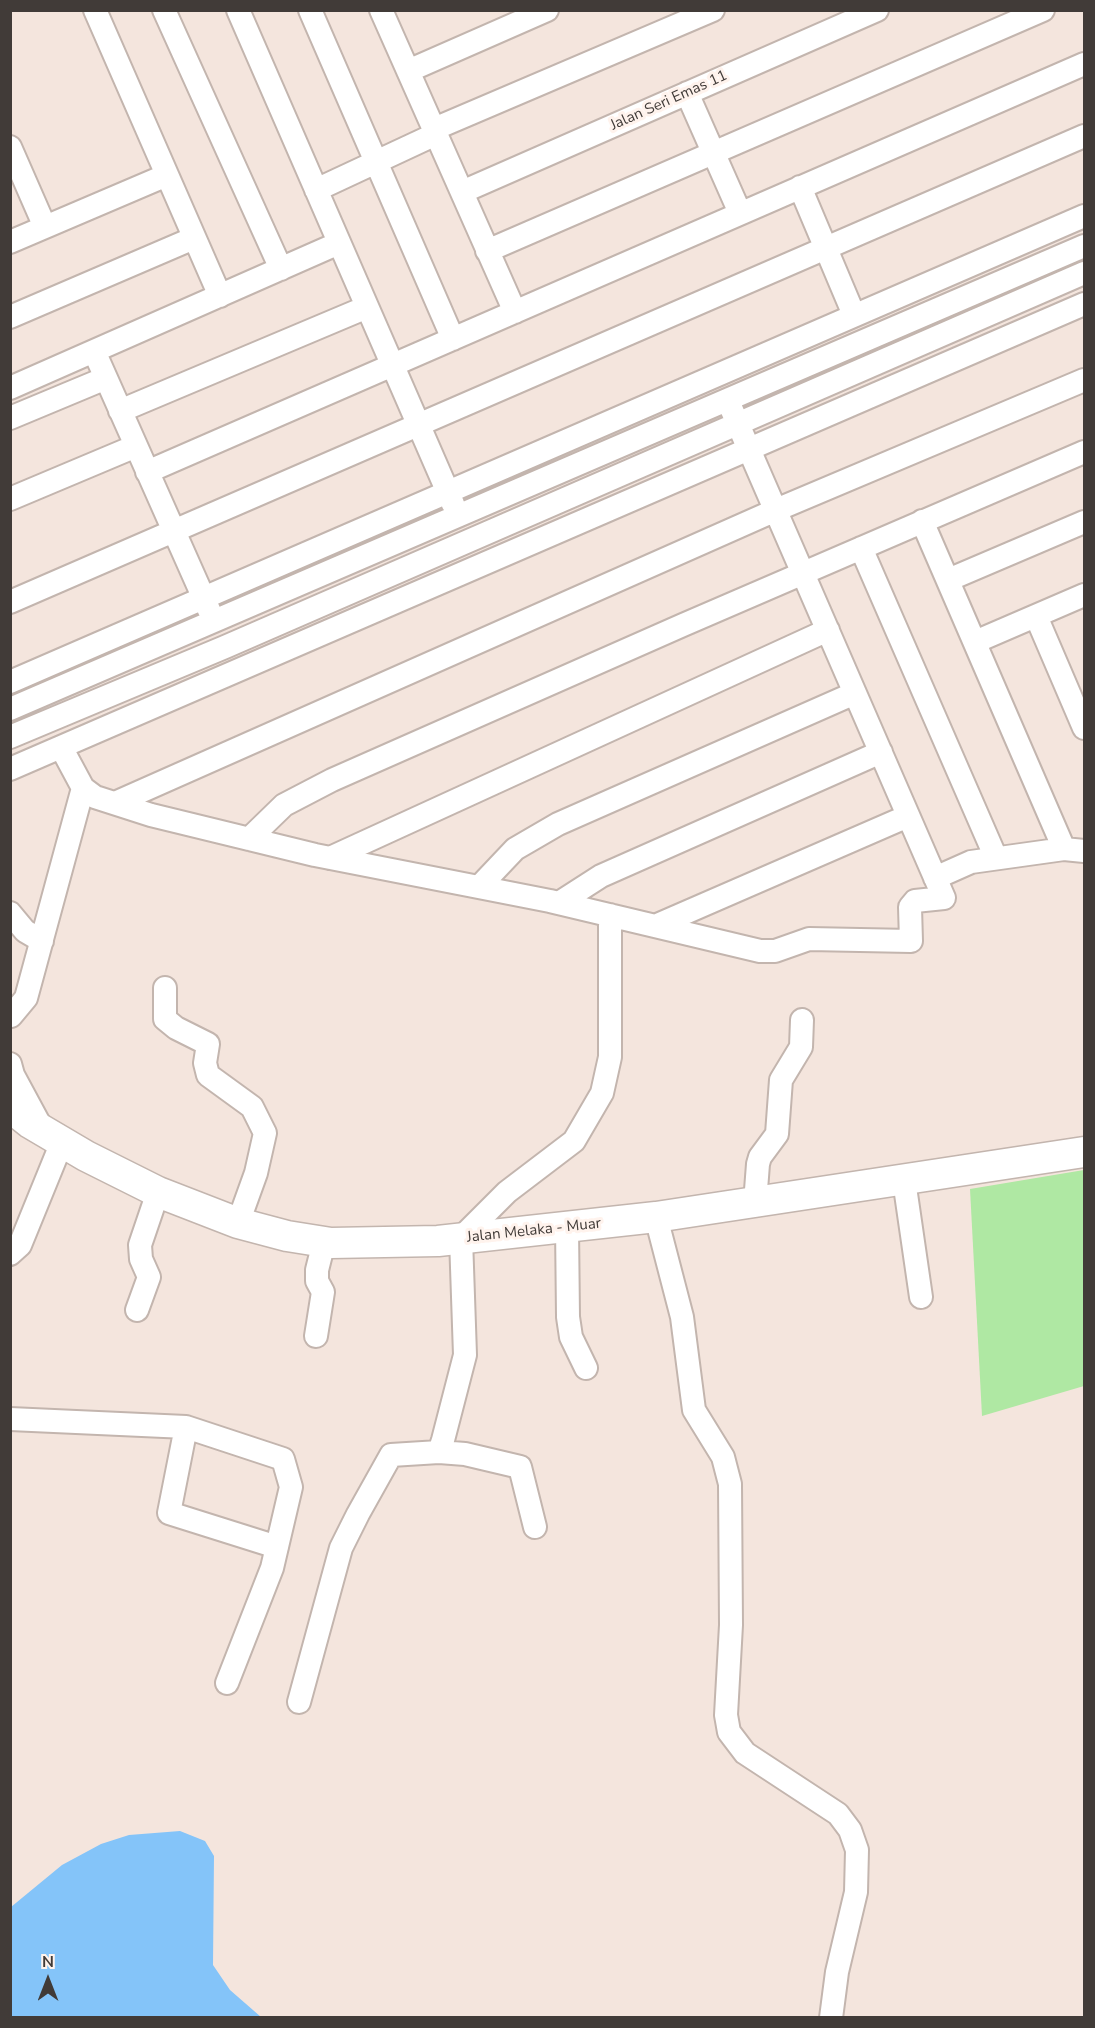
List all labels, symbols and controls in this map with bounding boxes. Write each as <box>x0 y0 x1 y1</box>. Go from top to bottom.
street label: Jalan Seri Emas 11 <box>608 67 730 135</box>
street label: Jalan Melaka - Muar <box>466 1215 602 1247</box>
north arrow <box>18 1950 78 2010</box>
text: N <box>42 1951 54 1973</box>

